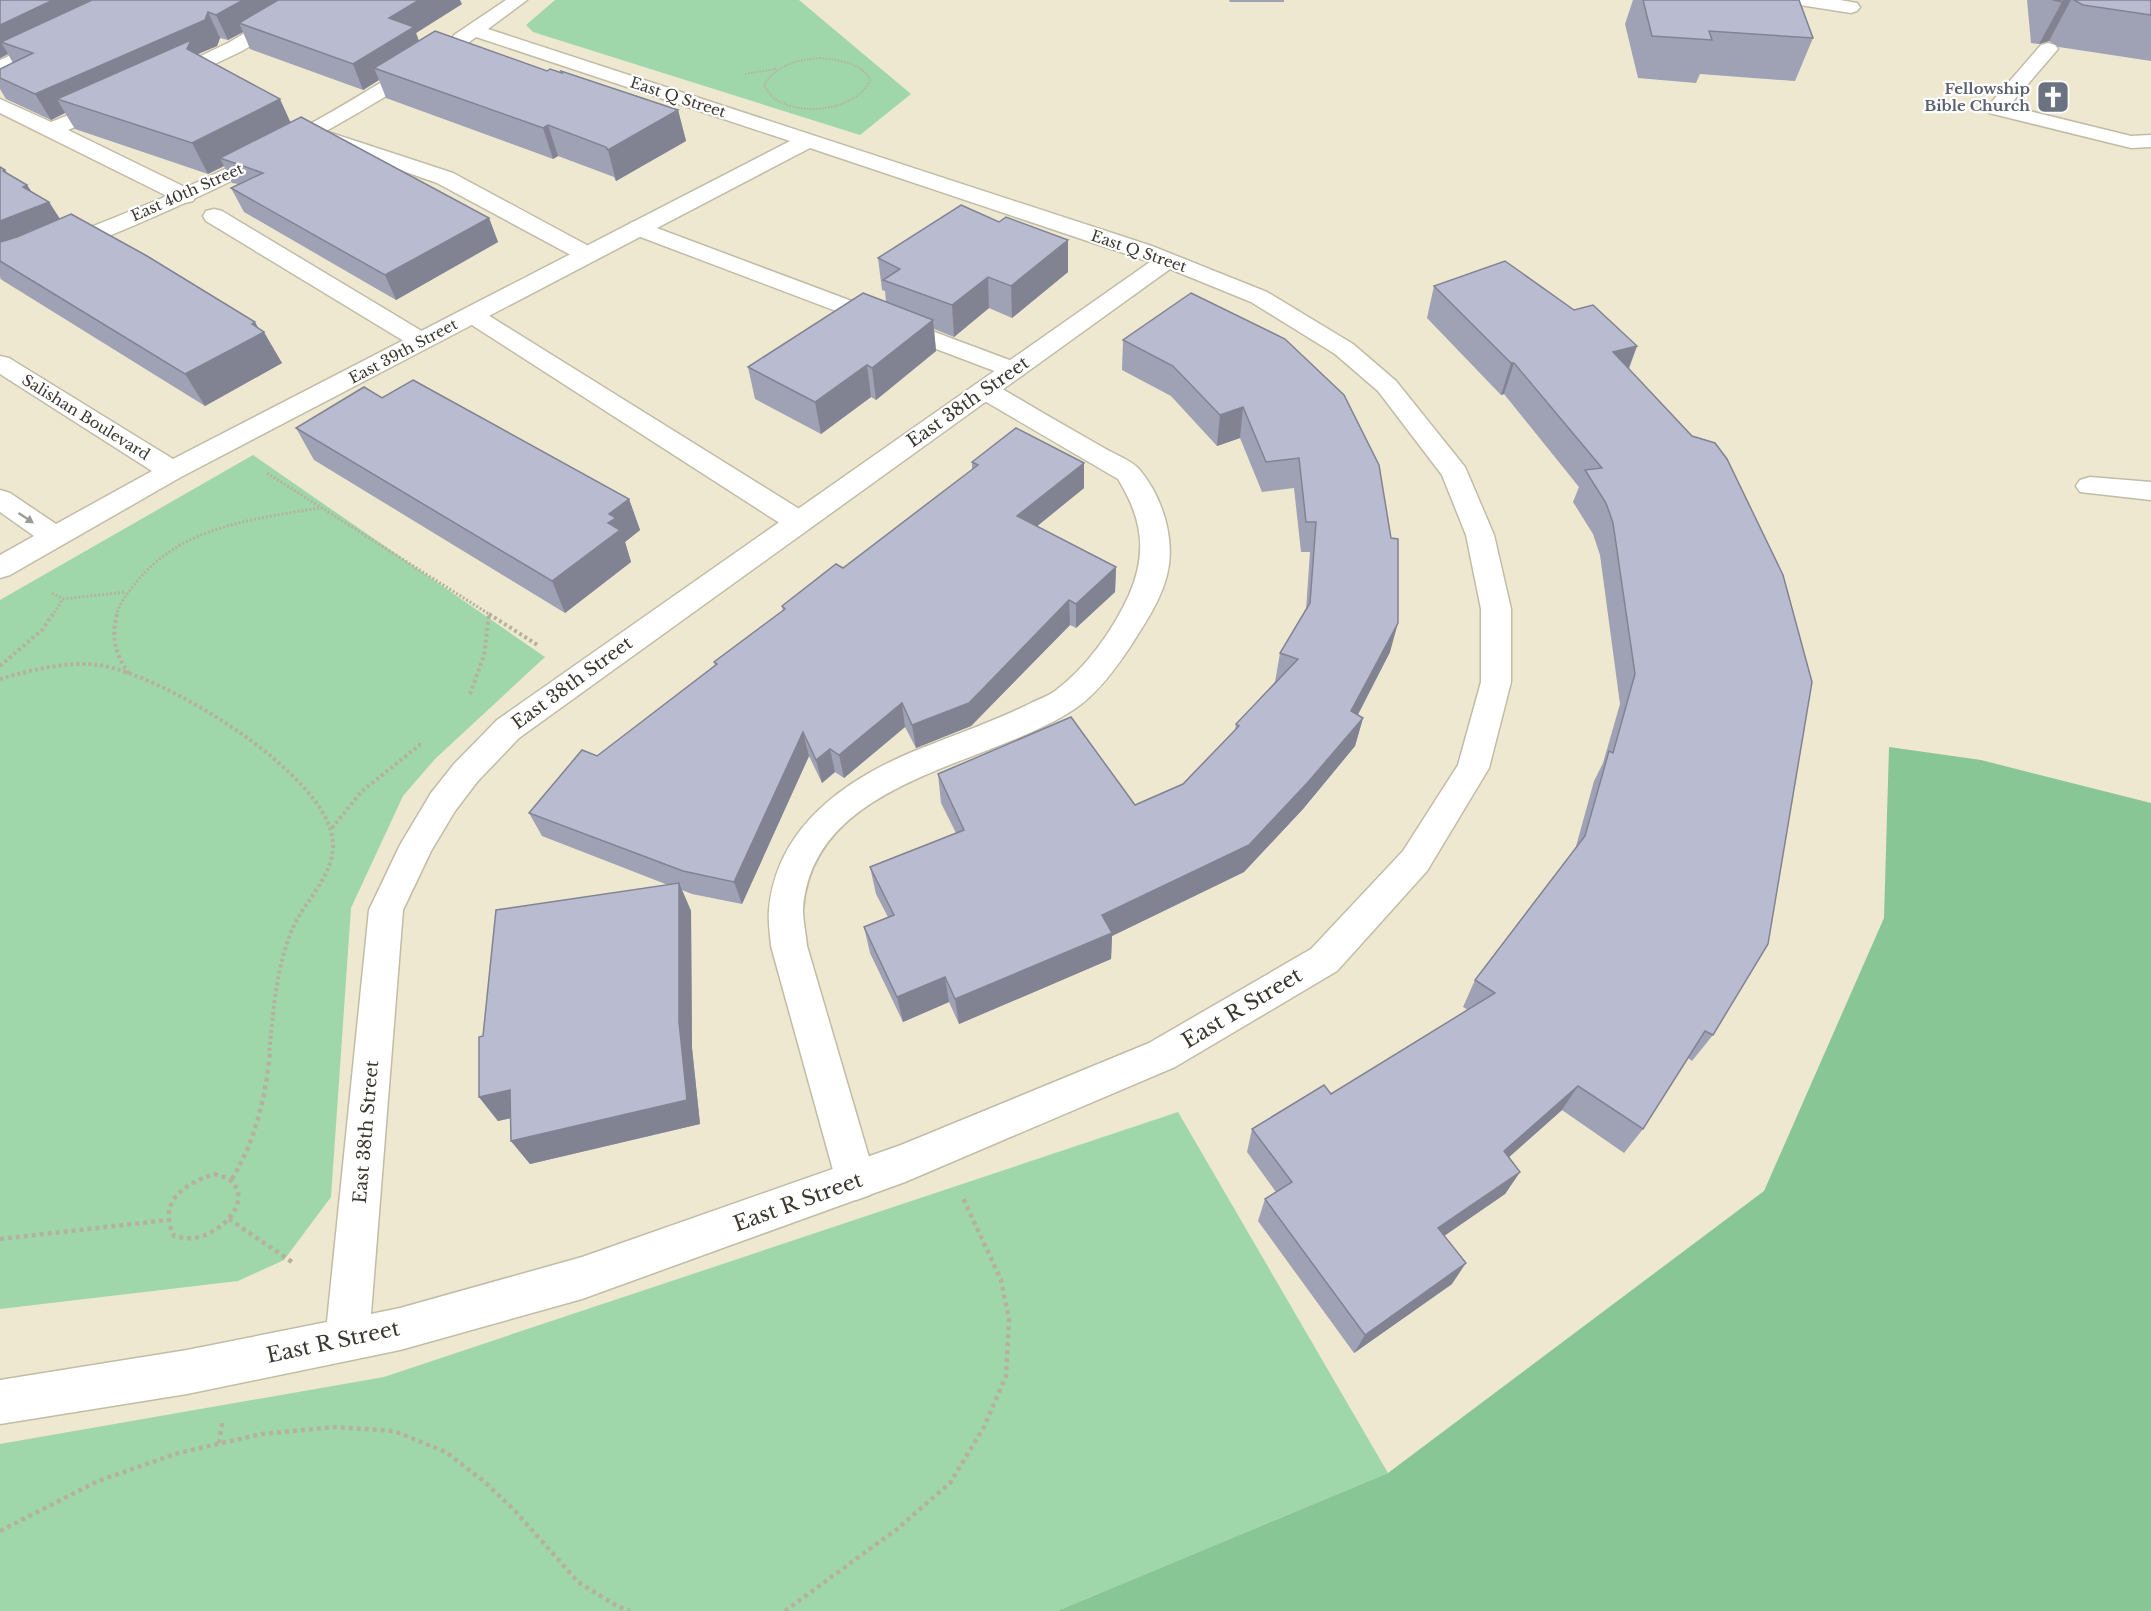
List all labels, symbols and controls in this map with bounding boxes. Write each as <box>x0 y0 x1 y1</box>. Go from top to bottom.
street label: East Q Street <box>628 73 729 122</box>
place label: Fellowship Bible Church <box>1924 79 2030 115</box>
church icon: Fellowship Bible Church <box>2035 79 2071 115</box>
street label: East 40th Street <box>128 159 246 225</box>
street label: East Q Street <box>1089 226 1190 276</box>
street label: East 39th Street <box>345 314 461 388</box>
street label: East 38th Street <box>903 352 1033 452</box>
street label: Salishan Boulevard <box>19 370 153 464</box>
one-way arrow <box>18 512 34 524</box>
street label: East 38th Street <box>507 632 637 734</box>
street label: East R Street <box>1177 962 1307 1054</box>
street label: East 38th Street <box>349 1059 383 1205</box>
street label: East R Street <box>730 1167 866 1237</box>
street label: East R Street <box>264 1315 402 1369</box>

